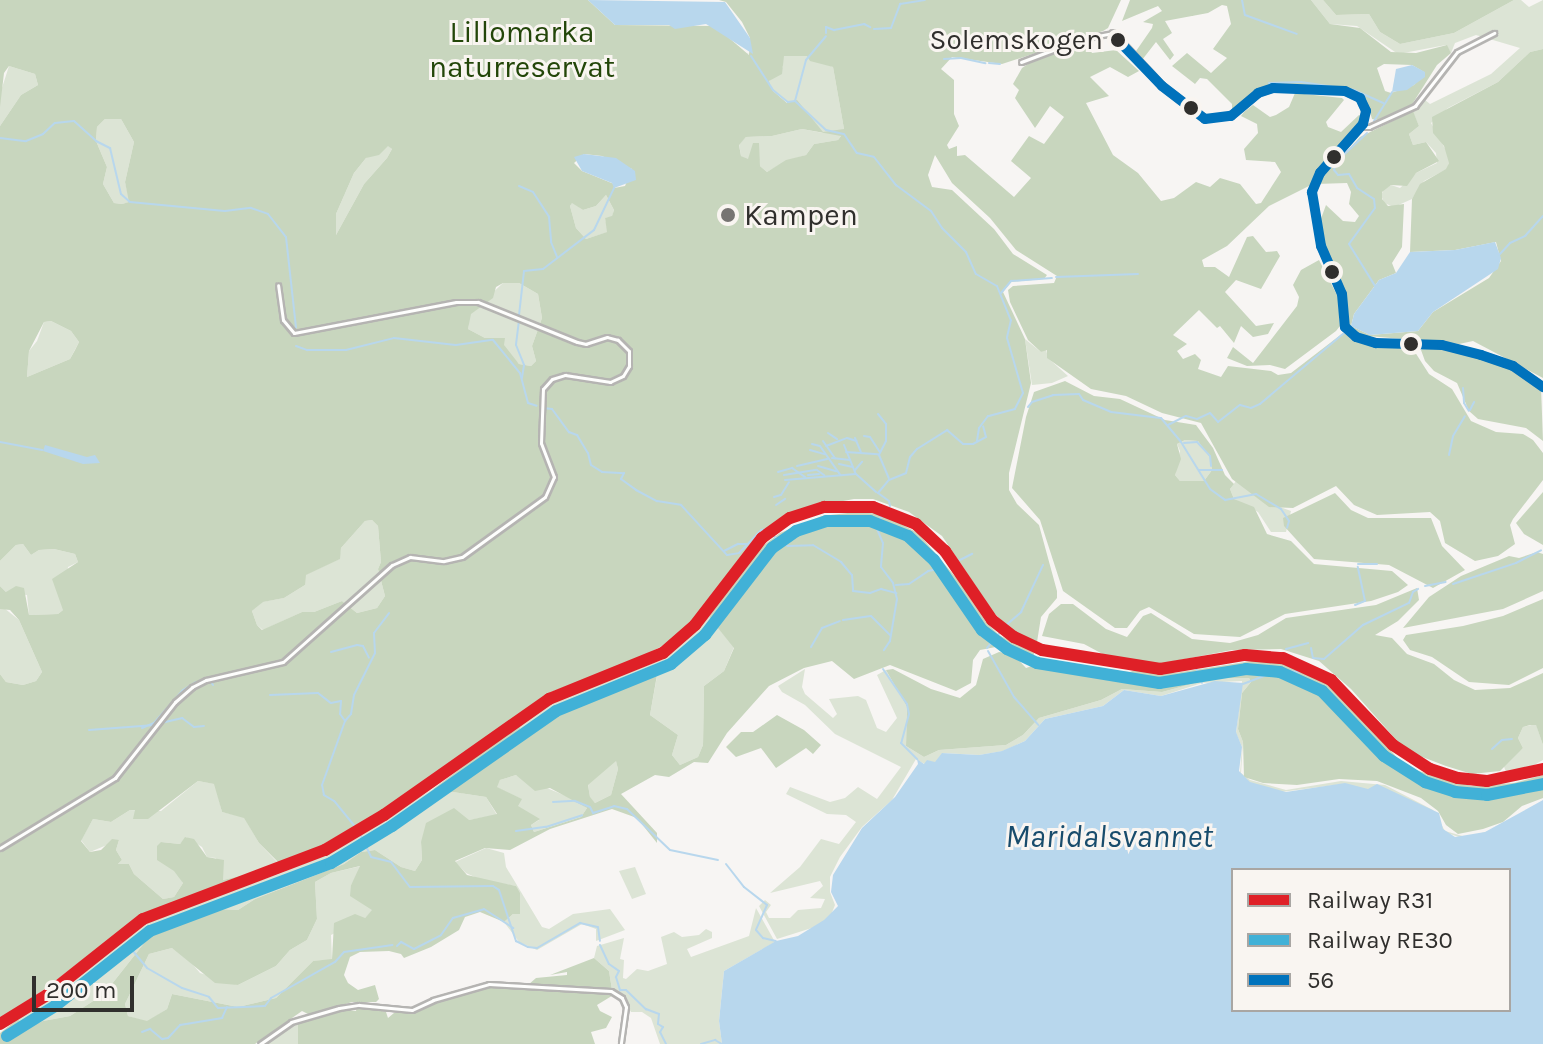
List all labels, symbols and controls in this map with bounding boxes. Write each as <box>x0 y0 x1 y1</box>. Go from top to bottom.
park label: Lillomarka naturreservat <box>429 14 615 84</box>
place label: Solemskogen <box>929 23 1103 57</box>
marker: Solemskogen <box>1110 32 1126 48</box>
unlabelled marker <box>1183 100 1199 116</box>
unlabelled marker <box>1326 149 1342 165</box>
place label: Kampen <box>744 197 858 233</box>
marker: Kampen <box>719 206 737 224</box>
unlabelled marker <box>1324 264 1340 280</box>
unlabelled marker <box>1403 336 1419 352</box>
water label: Maridalsvannet <box>1005 818 1213 856</box>
legend <box>1231 868 1511 1012</box>
text: Railway R31 <box>1307 886 1433 914</box>
text: Railway RE30 <box>1307 926 1453 954</box>
scale bar <box>36 960 138 1010</box>
text: 56 <box>1307 966 1334 994</box>
text: 200 m <box>46 976 117 1004</box>

